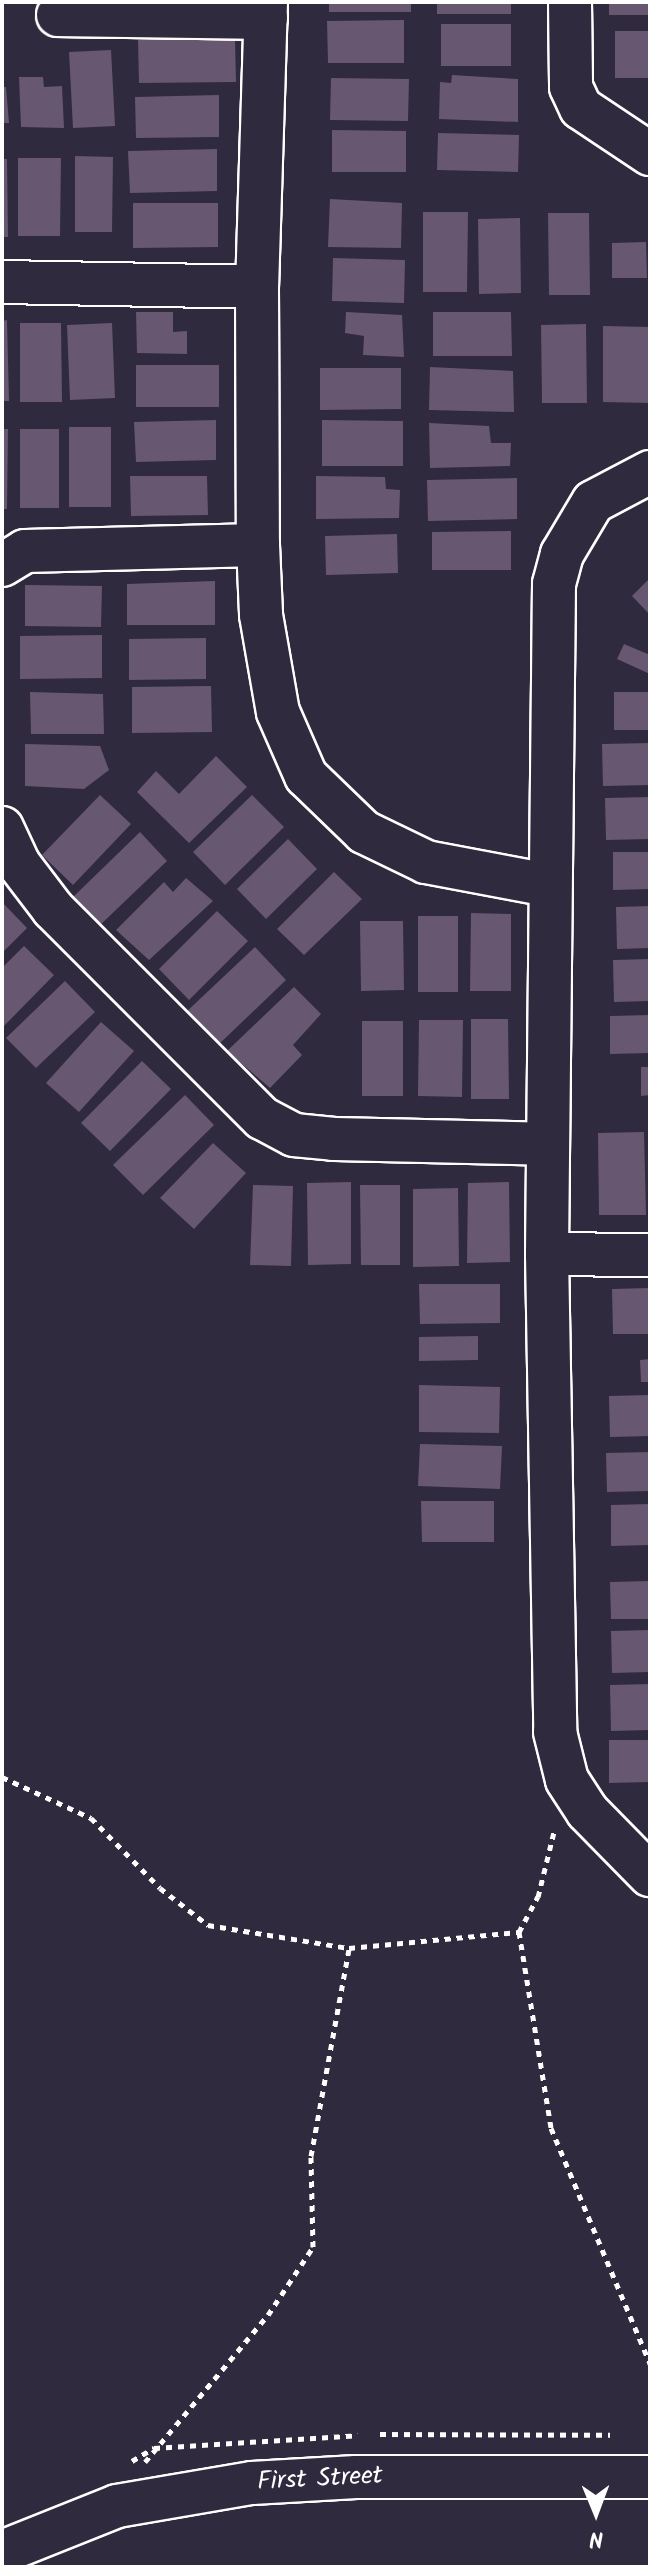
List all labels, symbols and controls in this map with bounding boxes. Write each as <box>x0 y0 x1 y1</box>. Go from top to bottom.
street label: First Street <box>256 2461 384 2499</box>
north arrow <box>556 2473 636 2553</box>
text: N <box>589 2520 604 2555</box>

